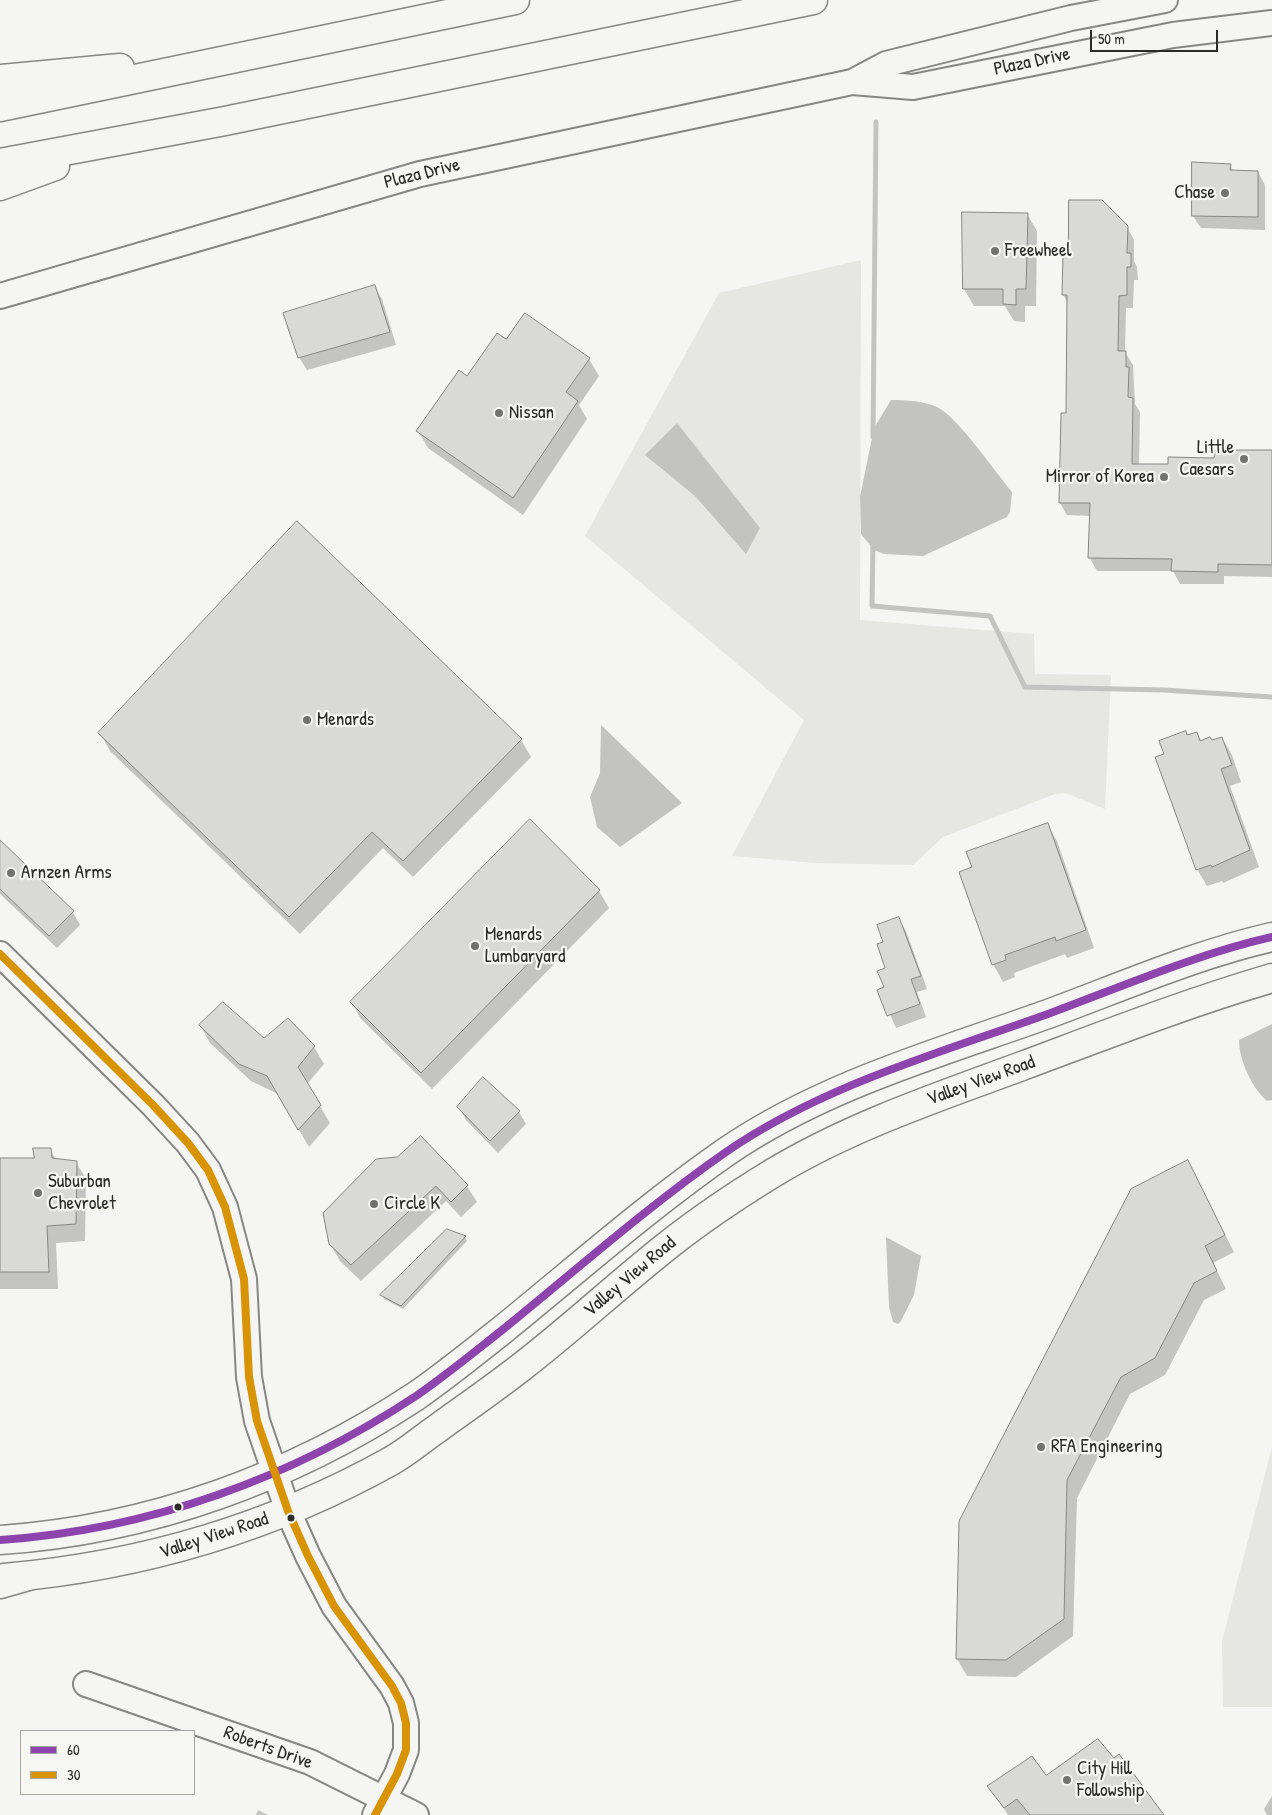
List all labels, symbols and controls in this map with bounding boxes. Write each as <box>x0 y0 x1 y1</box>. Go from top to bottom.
scale bar <box>1092 20 1220 52</box>
text: 50 m <box>1098 28 1125 49</box>
street label: Plaza Drive <box>992 43 1072 81</box>
street label: Plaza Drive <box>382 154 462 194</box>
place label: Chase <box>1174 182 1215 204</box>
marker: Chase <box>1219 187 1231 199</box>
place label: Freewheel <box>1005 240 1072 262</box>
marker: Freewheel <box>989 245 1001 257</box>
place label: Nissan <box>509 402 554 424</box>
marker: Nissan <box>493 407 505 419</box>
place label: Little Caesars <box>1179 437 1234 481</box>
marker: Little Caesars <box>1238 453 1250 465</box>
place label: Mirror of Korea <box>1046 466 1154 488</box>
marker: Mirror of Korea <box>1158 471 1170 483</box>
place label: Menards <box>317 709 374 731</box>
marker: Menards <box>301 714 313 726</box>
place label: Arnzen Arms <box>21 862 112 884</box>
marker: Arnzen Arms <box>5 867 17 879</box>
place label: Menards Lumbaryard <box>485 924 565 968</box>
marker: Menards Lumbaryard <box>469 940 481 952</box>
street label: Valley View Road <box>924 1051 1038 1111</box>
place label: Suburban Chevrolet <box>48 1171 116 1215</box>
marker: Suburban Chevrolet <box>32 1187 44 1199</box>
place label: Circle K <box>384 1193 440 1215</box>
marker: Circle K <box>368 1198 380 1210</box>
street label: Valley View Road <box>579 1232 681 1322</box>
place label: RFA Engineering <box>1051 1436 1162 1458</box>
marker: RFA Engineering <box>1035 1441 1047 1453</box>
unlabelled marker <box>173 1502 183 1512</box>
street label: Valley View Road <box>157 1508 271 1564</box>
unlabelled marker <box>286 1513 296 1523</box>
street label: Roberts Drive <box>220 1721 316 1775</box>
legend <box>20 1730 195 1795</box>
text: 60 <box>67 1739 80 1760</box>
place label: City Hill Followship <box>1077 1758 1144 1802</box>
text: 30 <box>67 1764 80 1785</box>
marker: City Hill Followship <box>1061 1774 1073 1786</box>

